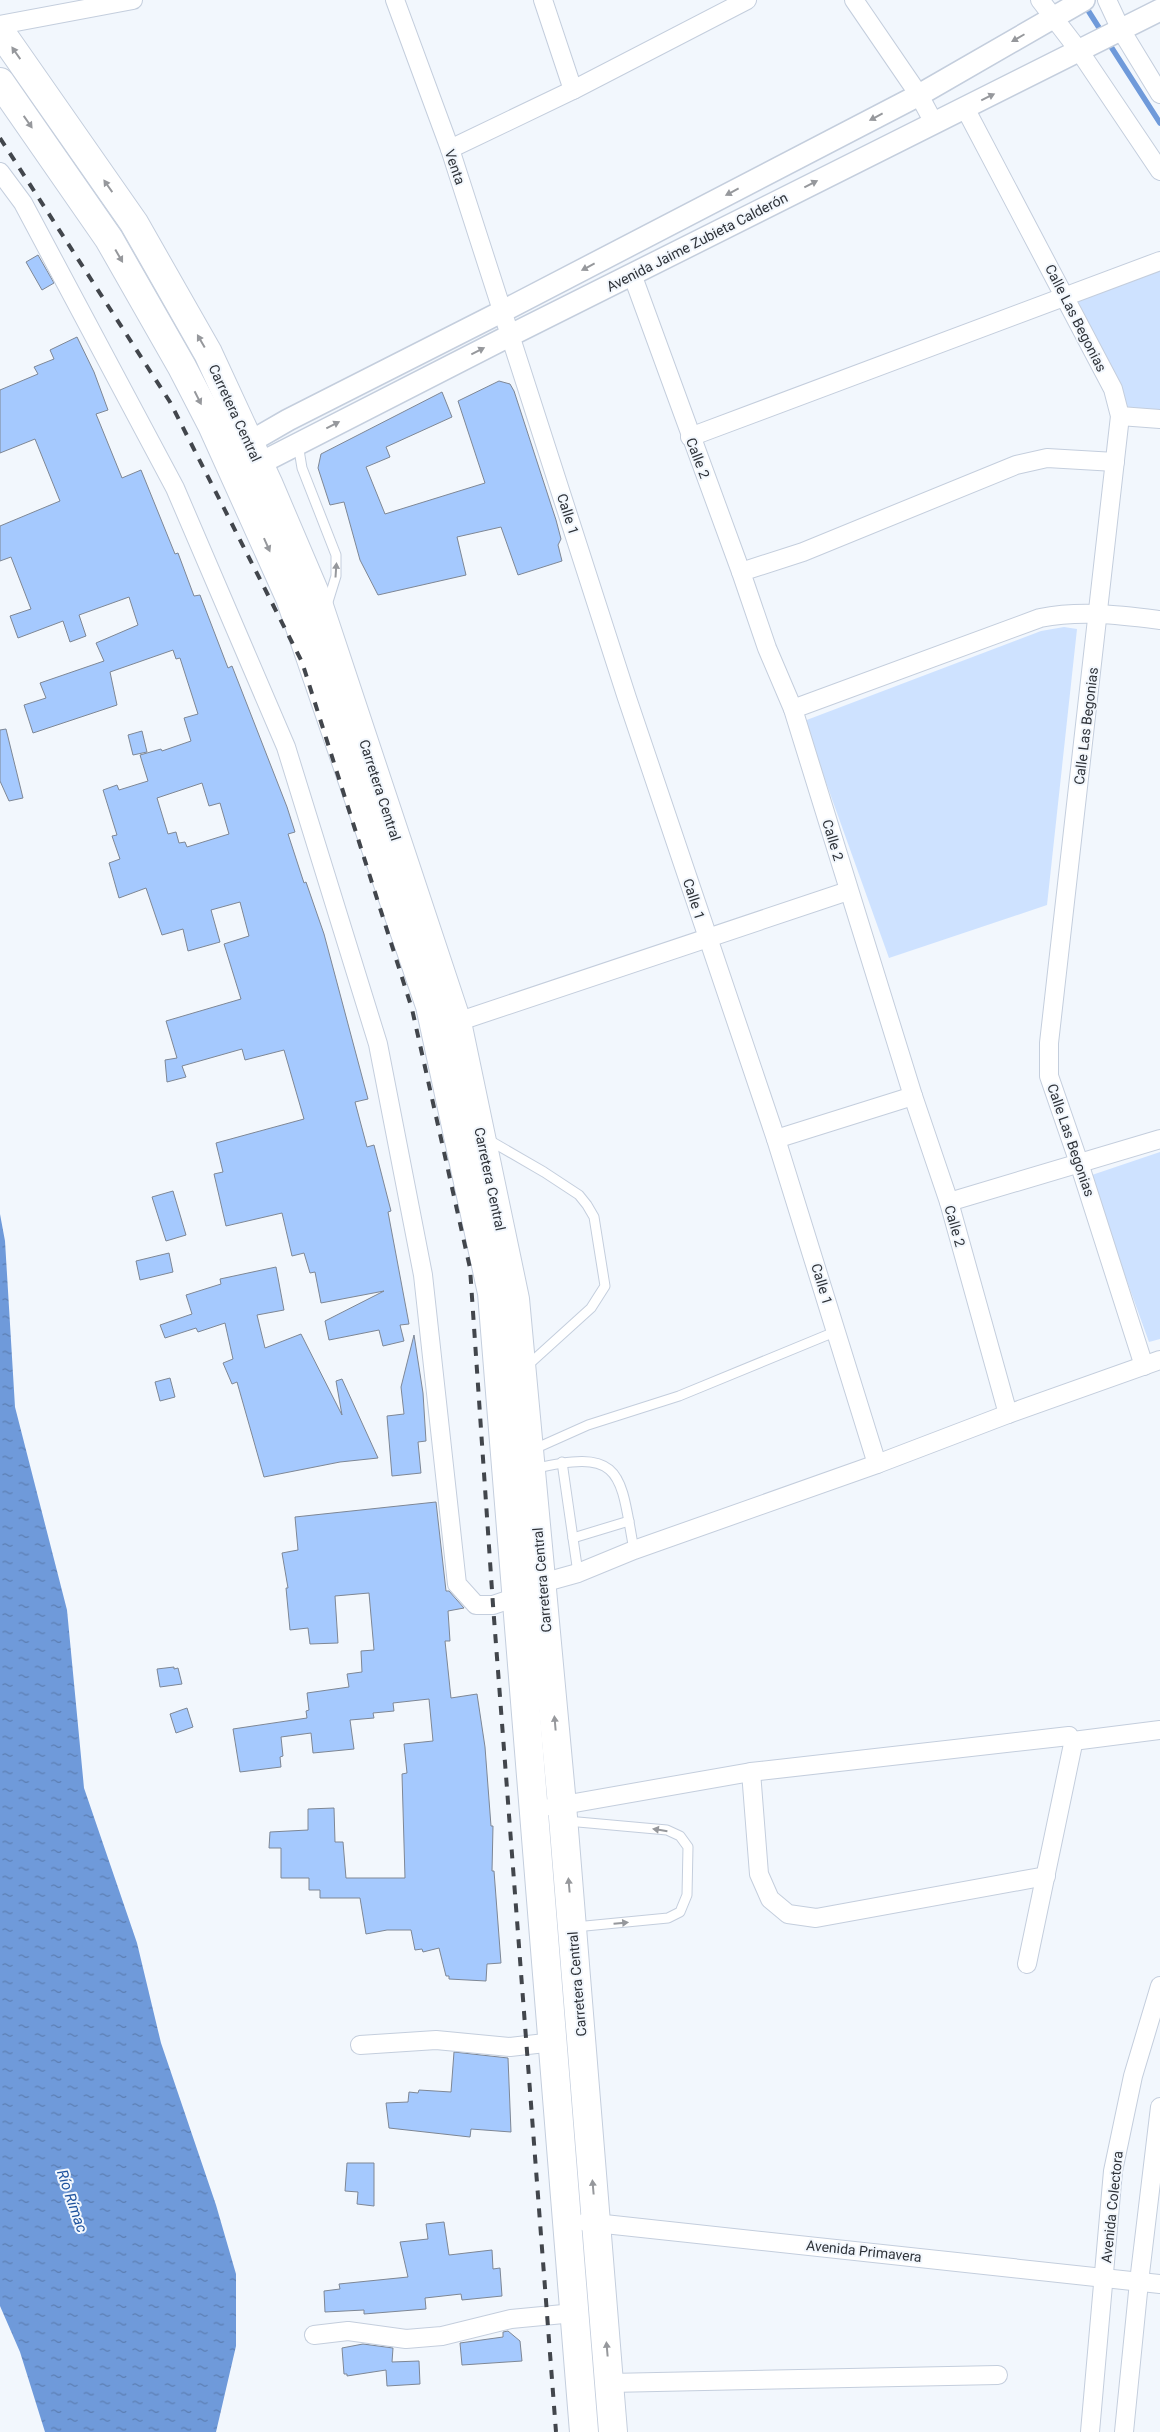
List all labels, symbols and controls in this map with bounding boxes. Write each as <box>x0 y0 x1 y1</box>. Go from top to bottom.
one-way arrow <box>1011 33 1024 42</box>
one-way arrow <box>11 46 21 60</box>
one-way arrow <box>981 93 995 101</box>
one-way arrow <box>869 113 883 121</box>
one-way arrow <box>23 115 33 129</box>
street label: Venta <box>442 147 468 187</box>
one-way arrow <box>103 180 113 193</box>
one-way arrow <box>804 180 818 188</box>
one-way arrow <box>725 188 739 196</box>
street label: Avenida Jaime Zubieta Calderón <box>604 189 790 295</box>
one-way arrow <box>115 249 123 264</box>
street label: Calle Las Begonias <box>1042 262 1110 374</box>
one-way arrow <box>581 263 595 271</box>
one-way arrow <box>196 334 205 347</box>
one-way arrow <box>471 347 485 355</box>
street label: Carretera Central <box>205 362 265 464</box>
one-way arrow <box>194 391 202 405</box>
one-way arrow <box>326 421 340 429</box>
street label: Calle 2 <box>683 435 713 481</box>
street label: Calle 1 <box>554 491 582 537</box>
one-way arrow <box>262 538 271 553</box>
one-way arrow <box>332 562 340 578</box>
street label: Calle Las Begonias <box>1071 666 1101 786</box>
street label: Carretera Central <box>356 737 404 843</box>
street label: Calle 2 <box>819 817 847 863</box>
street label: Calle 1 <box>680 876 708 922</box>
street label: Calle Las Begonias <box>1044 1081 1098 1199</box>
street label: Carretera Central <box>471 1126 509 1232</box>
street label: Calle 2 <box>941 1203 969 1249</box>
street label: Calle 1 <box>808 1261 836 1307</box>
street label: Carretera Central <box>529 1527 555 1633</box>
one-way arrow <box>551 1715 559 1731</box>
one-way arrow <box>652 1825 668 1833</box>
one-way arrow <box>565 1877 573 1893</box>
one-way arrow <box>613 1918 629 1926</box>
street label: Carretera Central <box>564 1931 590 2037</box>
street label: Avenida Colectora <box>1098 2150 1126 2264</box>
water label: Río Rímac <box>53 2167 91 2235</box>
one-way arrow <box>589 2178 597 2194</box>
street label: Avenida Primavera <box>805 2237 923 2265</box>
one-way arrow <box>602 2340 610 2356</box>

